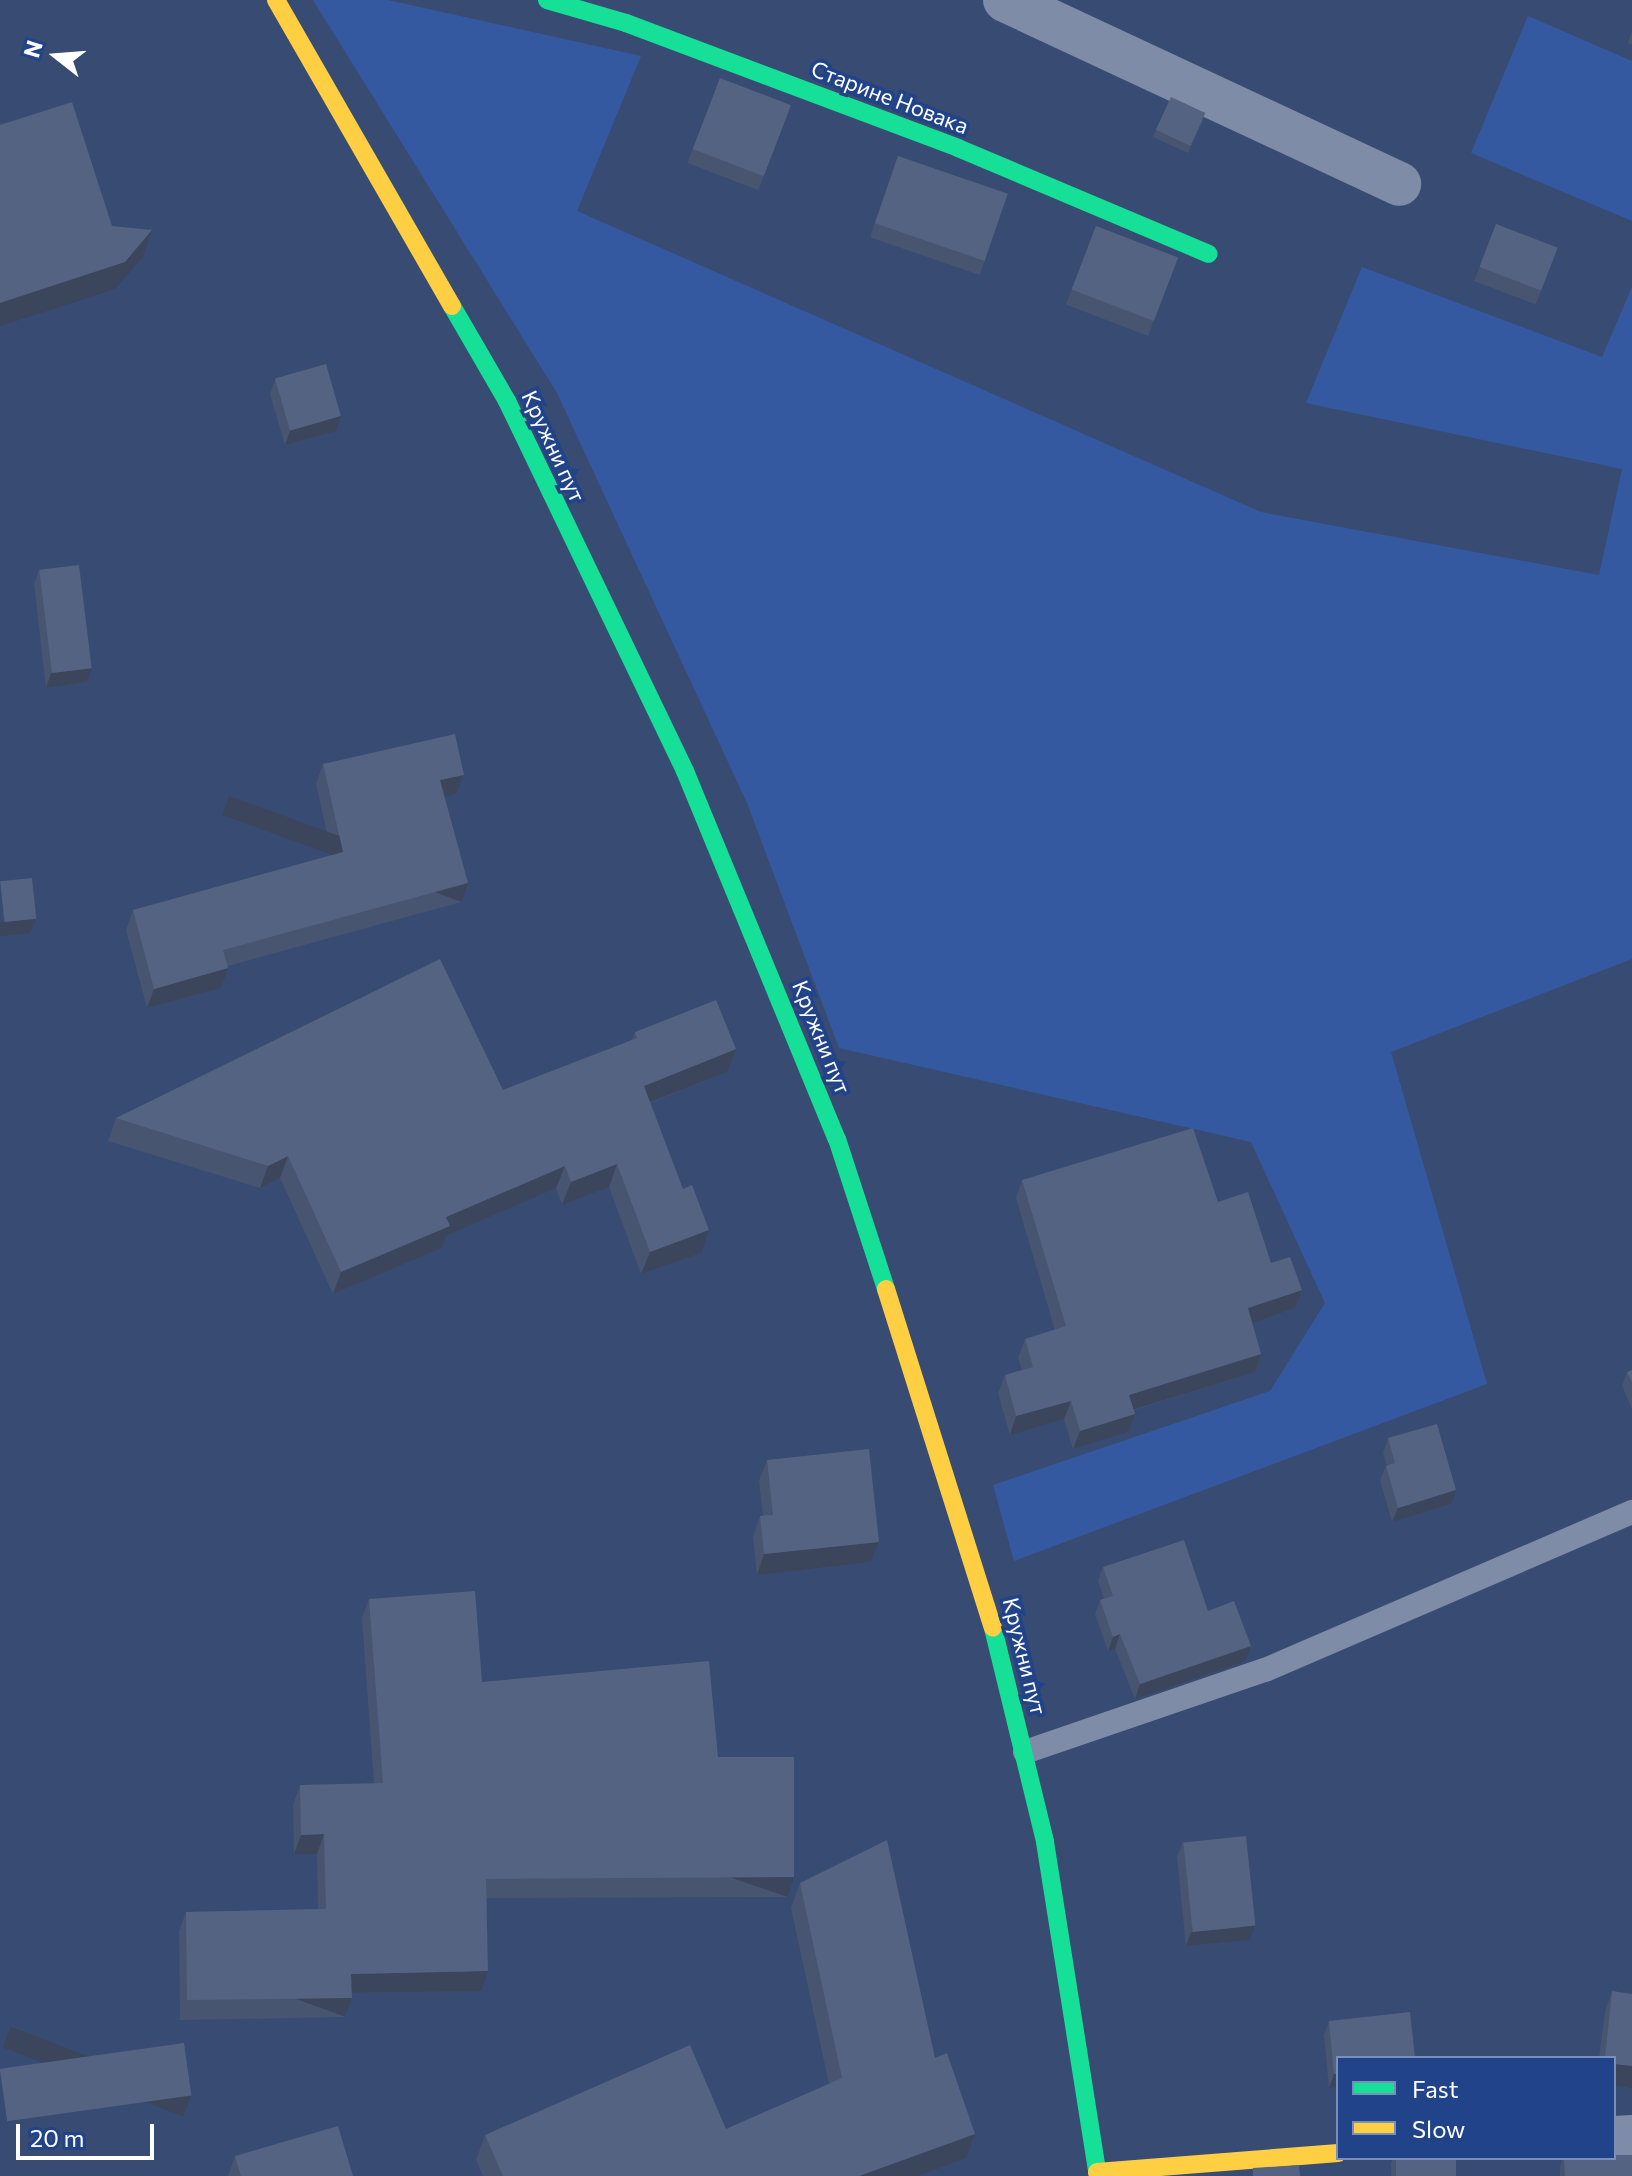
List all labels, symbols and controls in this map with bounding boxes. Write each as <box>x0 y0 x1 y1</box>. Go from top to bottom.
north arrow <box>16 16 96 96</box>
text: N <box>17 37 48 61</box>
street label: Старине Новака <box>808 55 972 139</box>
street label: Кружни пут <box>517 386 591 506</box>
street label: Кружни пут <box>787 977 857 1097</box>
street label: Кружни пут <box>998 1595 1052 1717</box>
legend <box>1336 2056 1616 2160</box>
text: Fast <box>1412 2074 1459 2103</box>
scale bar <box>20 2108 158 2158</box>
text: Slow <box>1412 2114 1465 2143</box>
text: 20 m <box>30 2123 84 2152</box>

